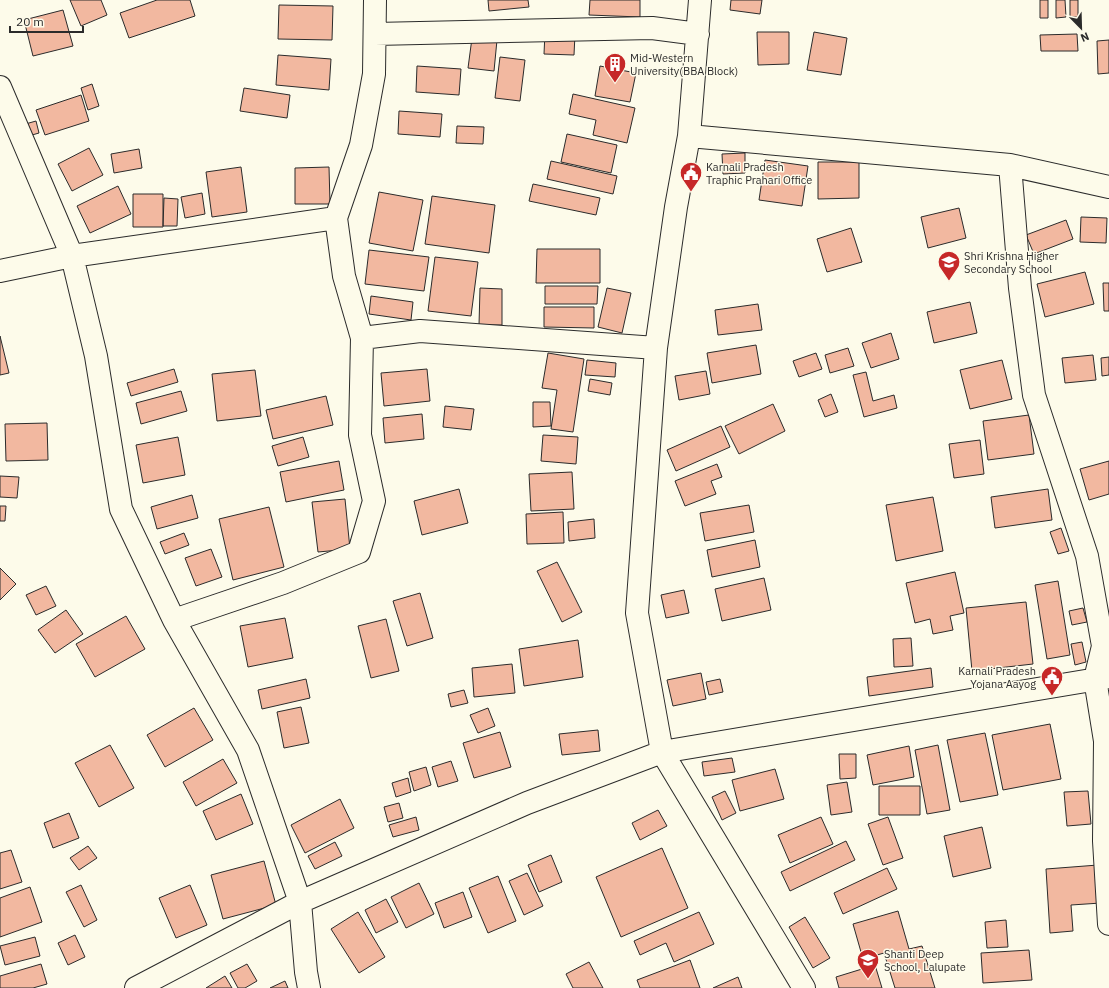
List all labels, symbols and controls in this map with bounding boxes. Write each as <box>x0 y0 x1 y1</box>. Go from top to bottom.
scale bar <box>10 8 83 34</box>
north arrow <box>1061 8 1101 48</box>
text: 20 m <box>16 14 44 29</box>
text: N <box>1078 29 1091 45</box>
building icon: Mid-Western University(BBA Block) <box>602 51 628 84</box>
place label: Mid-Western University(BBA Block) <box>630 51 738 78</box>
public building icon: Karnali Pradesh Traphic Prahari Office <box>678 160 704 193</box>
place label: Karnali Pradesh Traphic Prahari Office <box>706 160 812 187</box>
school or university icon: Shri Krishna Higher Secondary School <box>936 249 962 282</box>
place label: Shri Krishna Higher Secondary School <box>964 249 1059 276</box>
place label: Karnali Pradesh Yojana Aayog <box>958 664 1036 691</box>
public building icon: Karnali Pradesh Yojana Aayog <box>1039 664 1065 697</box>
school or university icon: Shanti Deep School, Lalupate <box>855 947 881 980</box>
place label: Shanti Deep School, Lalupate <box>884 947 966 974</box>

